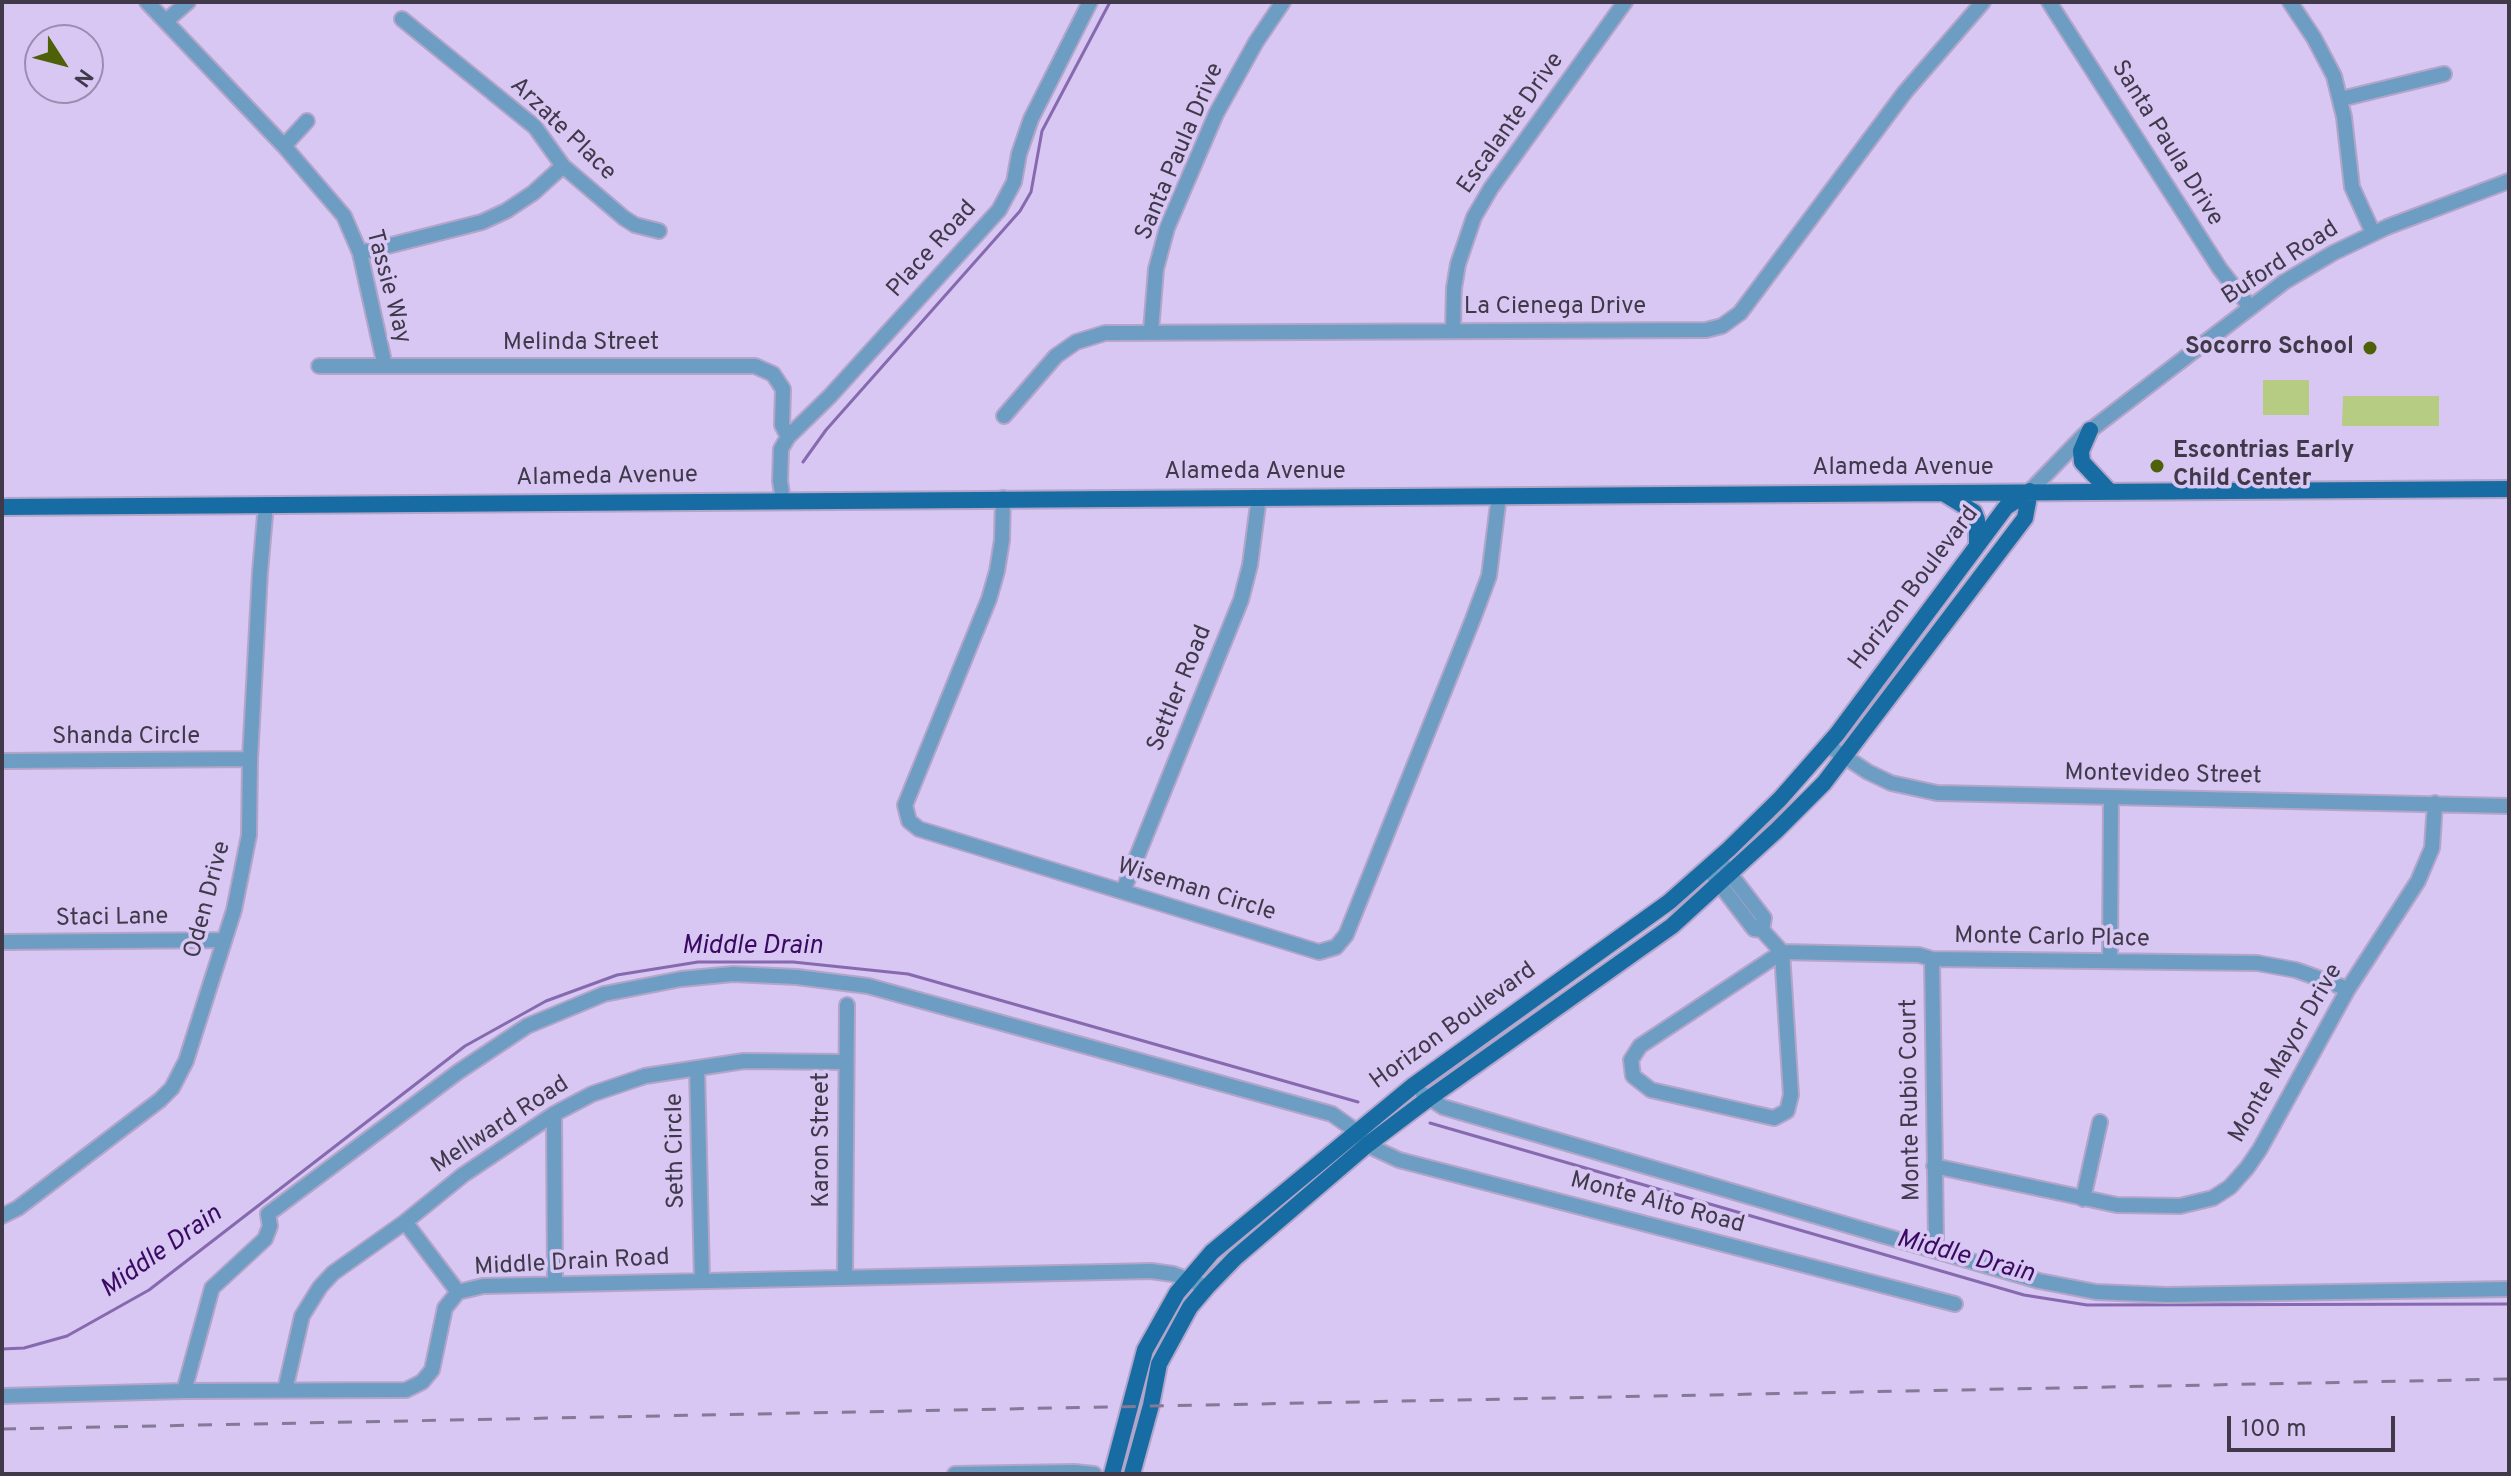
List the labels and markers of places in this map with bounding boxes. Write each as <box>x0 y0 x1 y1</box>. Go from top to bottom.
place label: Socorro School <box>2185 334 2354 362</box>
marker: Socorro School <box>2361 339 2379 357</box>
place label: Escontrias Early Child Center <box>2173 438 2354 494</box>
marker: Escontrias Early Child Center <box>2148 457 2166 475</box>

